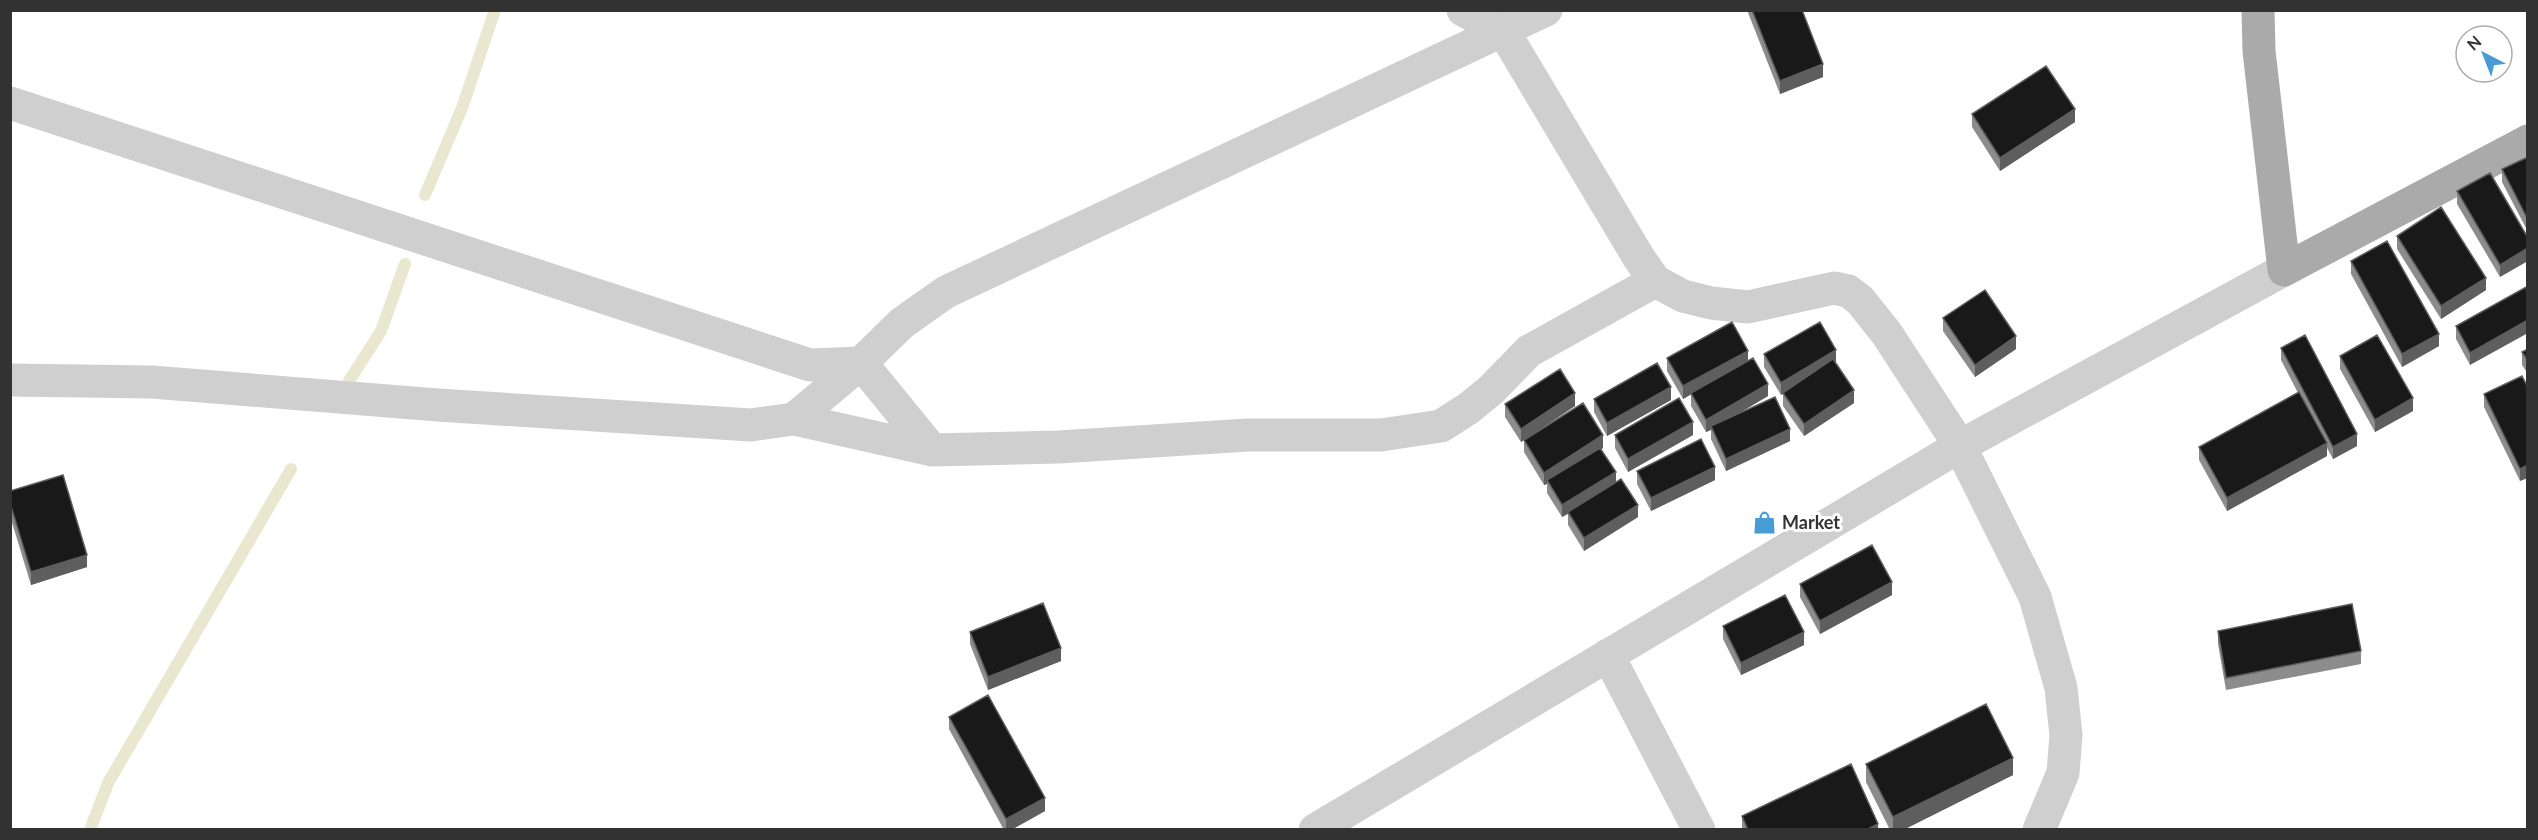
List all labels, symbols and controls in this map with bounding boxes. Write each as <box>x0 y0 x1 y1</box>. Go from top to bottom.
north arrow <box>2454 24 2514 84</box>
text: N <box>2463 31 2485 54</box>
shop icon: Market <box>1751 509 1777 535</box>
place label: Market <box>1782 511 1840 533</box>

